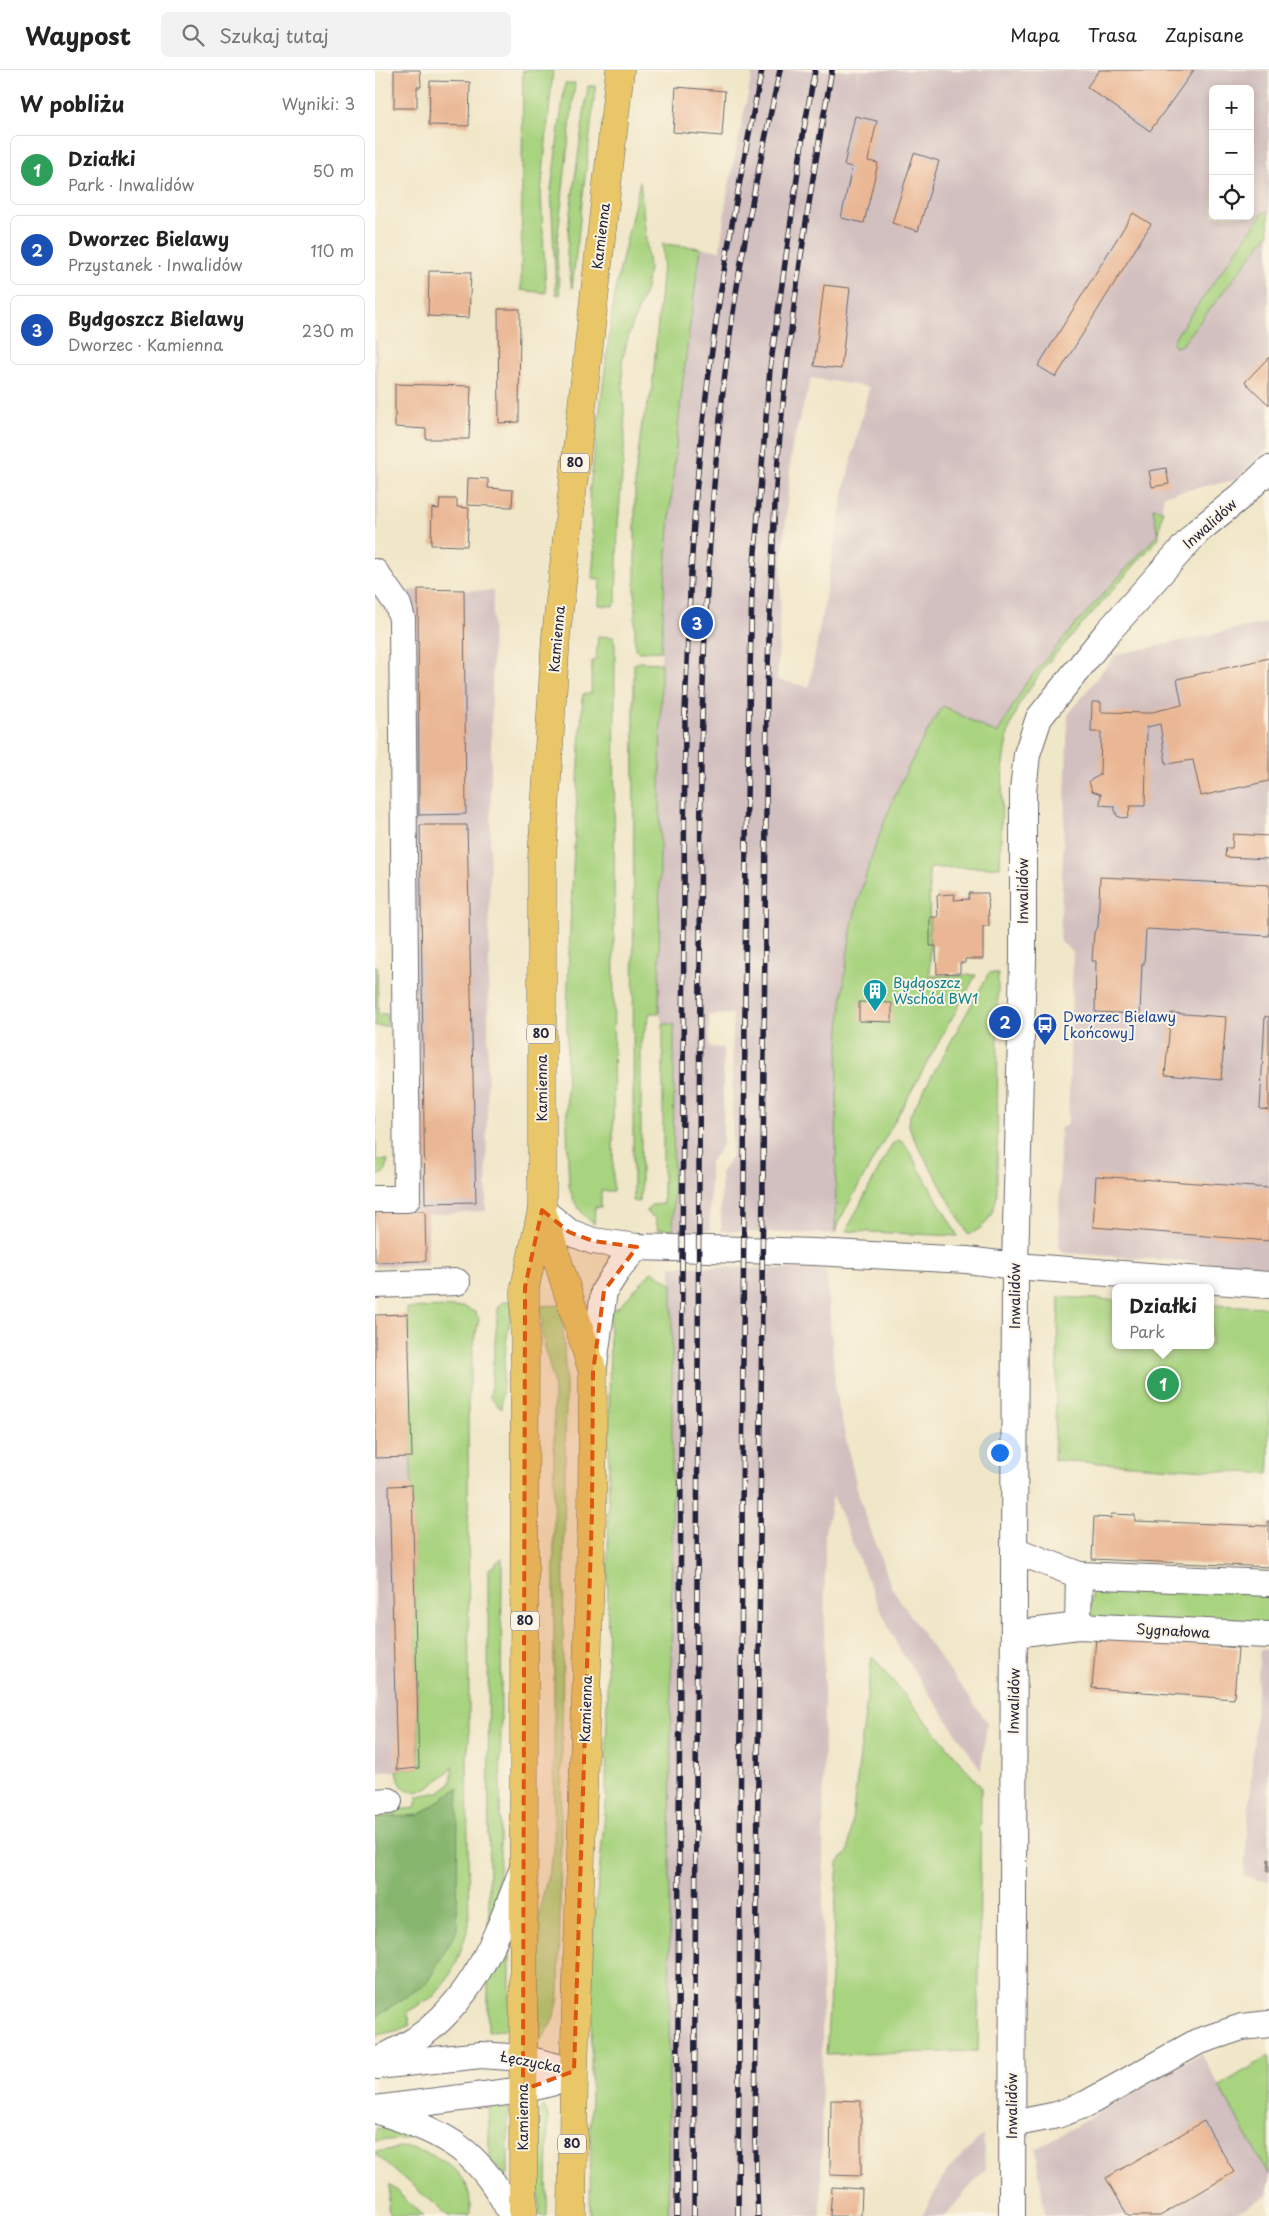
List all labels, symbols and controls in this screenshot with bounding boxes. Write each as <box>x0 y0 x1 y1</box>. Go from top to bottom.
search box <box>161 12 511 57</box>
text: Waypost <box>25 17 131 53</box>
icon: search <box>179 21 207 49</box>
text: Szukaj tutaj <box>219 21 329 49</box>
text: Mapa <box>1010 21 1060 48</box>
text: Trasa <box>1088 21 1137 48</box>
text: Zapisane <box>1165 21 1244 48</box>
map controls <box>1209 85 1254 220</box>
button: + <box>1209 85 1254 130</box>
text: W pobliżu <box>20 87 125 119</box>
text: Wyniki: 3 <box>282 91 355 115</box>
button: − <box>1209 130 1254 175</box>
text: Działki <box>68 144 136 172</box>
text: 1 <box>33 158 41 182</box>
text: 50 m <box>313 158 354 182</box>
text: Park · Inwalidów <box>68 172 194 196</box>
button: locate <box>1209 175 1254 220</box>
street label: Kamienna <box>586 201 615 270</box>
text: Dworzec Bielawy <box>68 224 229 252</box>
text: 2 <box>31 238 43 262</box>
text: 110 m <box>311 238 354 262</box>
text: Przystanek · Inwalidów <box>68 252 242 276</box>
text: Bydgoszcz Bielawy <box>68 304 244 332</box>
text: 3 <box>32 318 42 342</box>
text: 230 m <box>302 318 354 342</box>
text: Dworzec · Kamienna <box>68 332 223 356</box>
road number: 80 <box>561 453 589 472</box>
street label: Inwalidów <box>1178 494 1241 554</box>
pin: 3 <box>681 604 713 642</box>
street label: Kamienna <box>543 605 570 673</box>
street label: Inwalidów <box>1012 858 1033 924</box>
place label: Bydgoszcz Wschód BW1 <box>893 972 978 1009</box>
building icon: Bydgoszcz Wschód BW1 <box>862 978 888 1012</box>
pin: 2 <box>989 1003 1021 1041</box>
place label: Dworzec Bielawy [końcowy] <box>1063 1006 1176 1043</box>
bus stop icon: Dworzec Bielawy [końcowy] <box>1032 1012 1058 1046</box>
road number: 80 <box>527 1024 555 1044</box>
street label: Kamienna <box>531 1054 552 1121</box>
street label: Inwalidów <box>1004 1263 1025 1329</box>
popup <box>1112 1284 1214 1349</box>
text: Działki <box>1129 1291 1197 1319</box>
text: Park <box>1129 1319 1165 1343</box>
pin: 1 <box>1147 1365 1179 1403</box>
your location <box>987 1440 1013 1466</box>
road number: 80 <box>511 1612 539 1630</box>
street label: Sygnałowa <box>1135 1618 1211 1643</box>
street label: Inwalidów <box>1002 1668 1025 1734</box>
street label: Kamienna <box>574 1675 597 1743</box>
street label: Łęczycka <box>498 2045 564 2078</box>
street label: Inwalidów <box>1001 2073 1022 2139</box>
street label: Kamienna <box>512 2083 533 2150</box>
road number: 80 <box>558 2134 586 2154</box>

